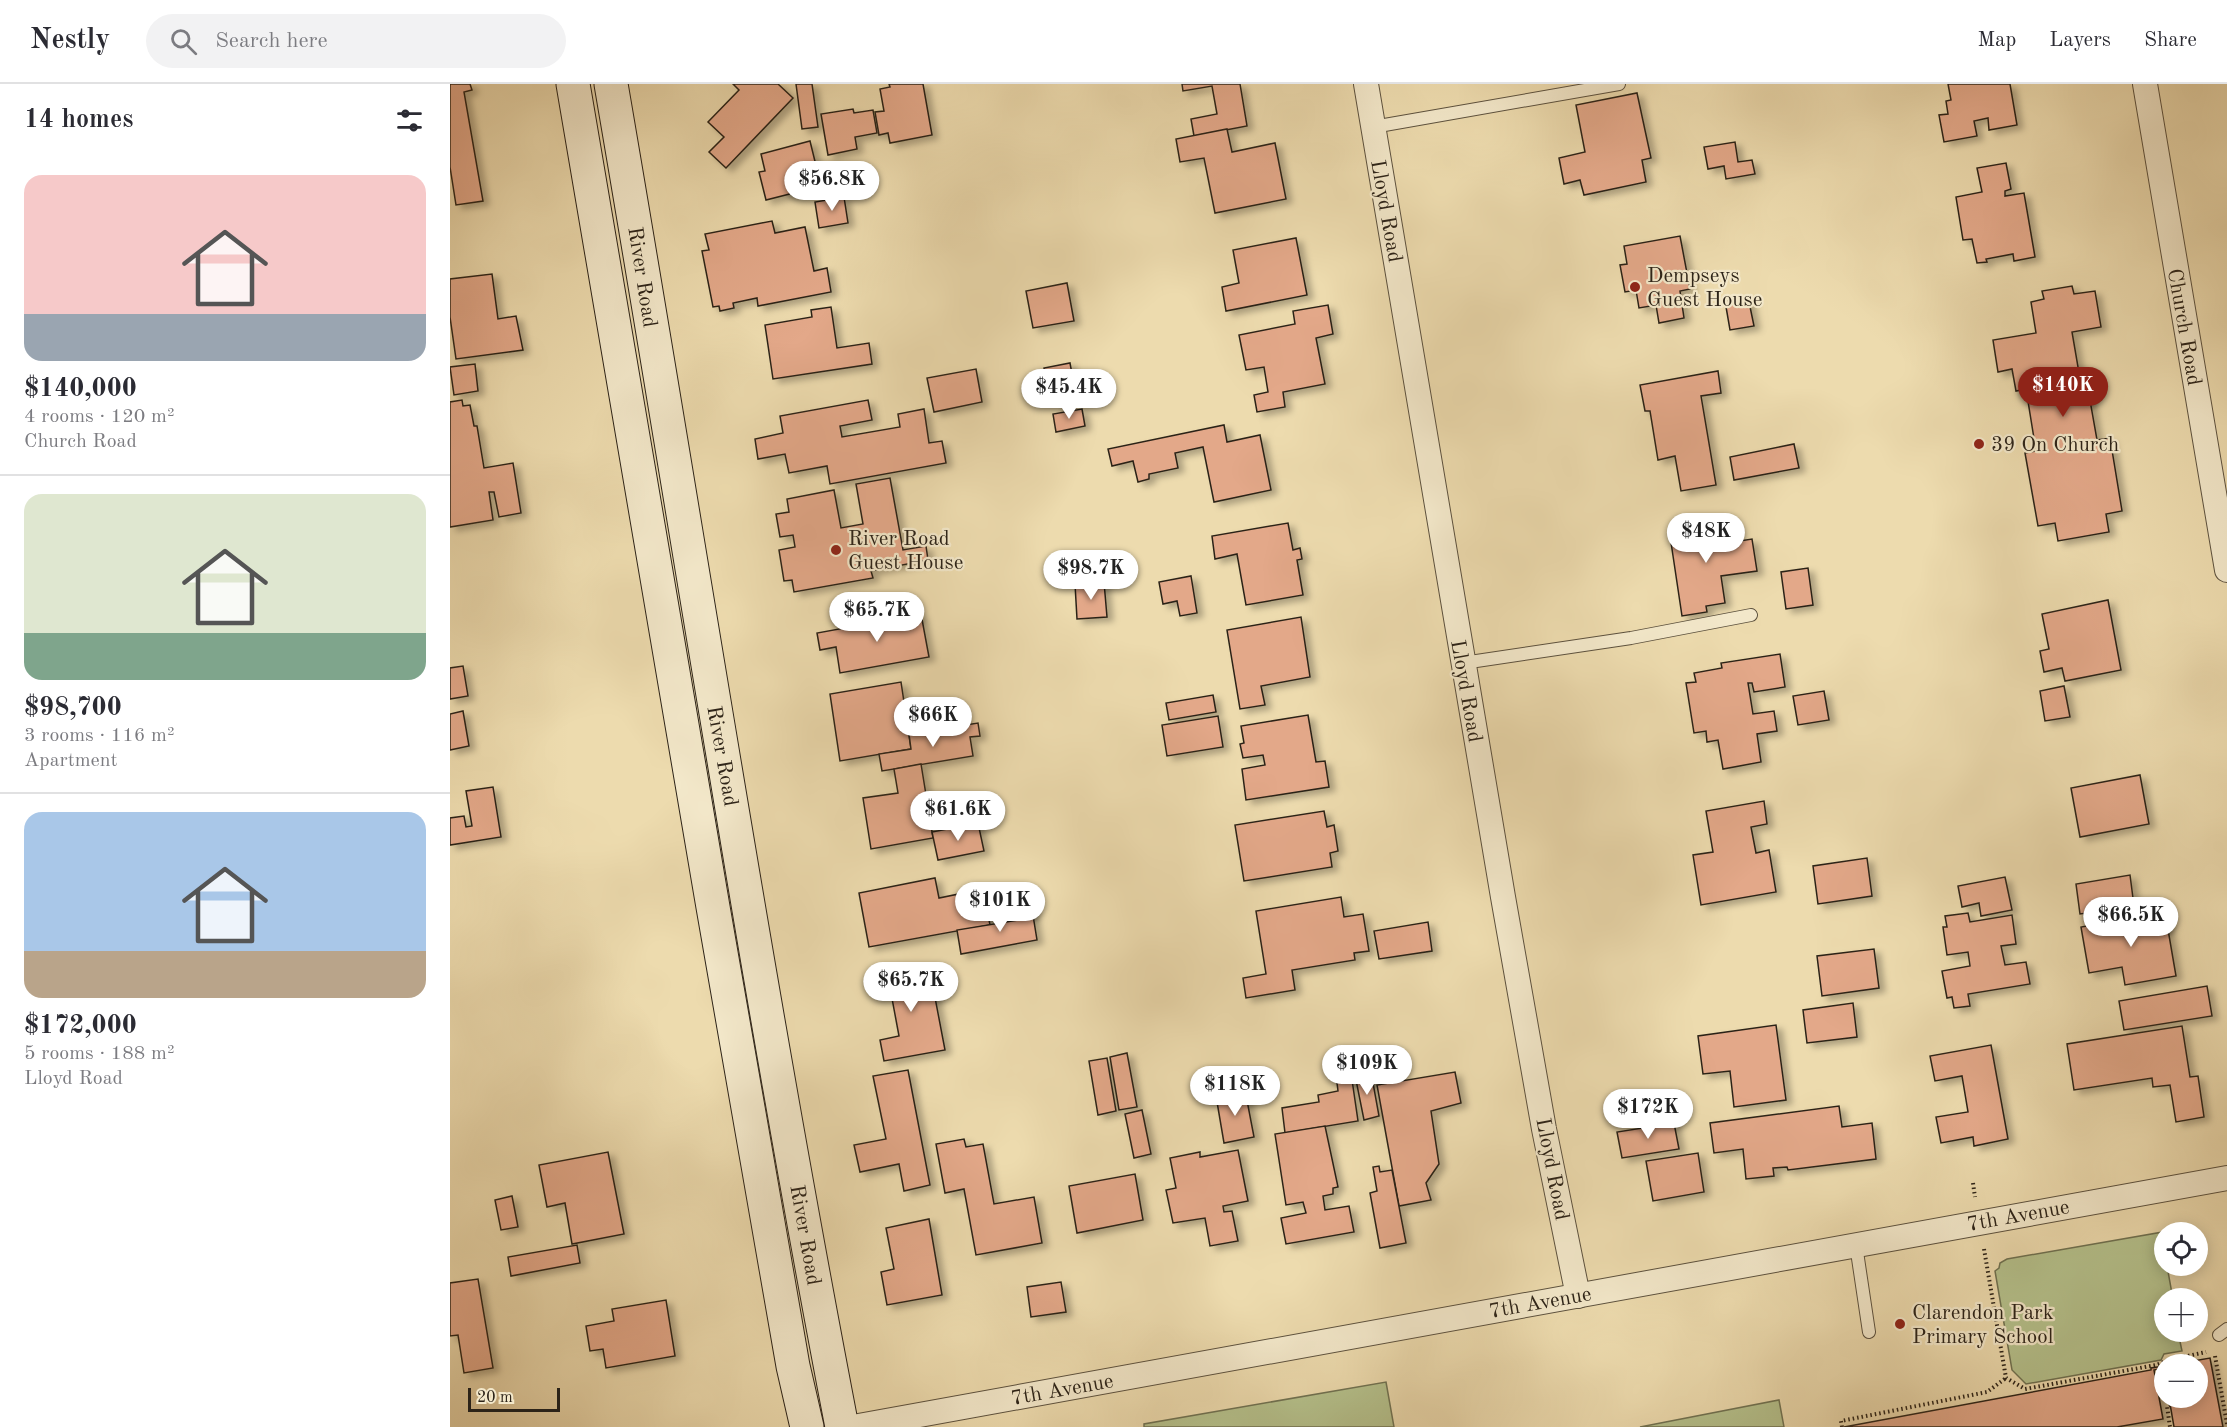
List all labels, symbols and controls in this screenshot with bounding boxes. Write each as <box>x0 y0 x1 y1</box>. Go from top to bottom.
search box <box>146 14 566 68</box>
icon: search <box>167 25 200 58</box>
text: Nestly <box>30 27 110 55</box>
text: Search here <box>215 30 328 52</box>
text: Map <box>1977 30 2016 51</box>
text: Layers <box>2049 30 2111 51</box>
text: Share <box>2144 30 2197 51</box>
icon: filters <box>393 104 426 137</box>
text: 14 homes <box>24 107 133 133</box>
street label: Lloyd Road <box>1366 158 1405 264</box>
pin: $56.8K <box>783 161 881 212</box>
text: $56.8K <box>798 170 866 190</box>
icon: home <box>171 214 279 322</box>
street label: River Road <box>623 225 660 329</box>
place label: Dempseys Guest House <box>1647 266 1762 311</box>
street label: Church Road <box>2163 267 2204 387</box>
marker: Dempseys Guest House <box>1628 280 1642 294</box>
pin: $140K <box>2021 367 2105 418</box>
pin: $45.4K <box>1020 369 1118 420</box>
text: $140,000 <box>24 376 137 402</box>
text: $140K <box>2032 376 2094 396</box>
text: $45.4K <box>1035 378 1103 398</box>
text: 4 rooms · 120 m² <box>24 407 174 427</box>
text: Church Road <box>24 432 137 452</box>
place label: 39 On Church <box>1991 435 2119 456</box>
marker: 39 On Church <box>1972 437 1986 451</box>
pin: $48K <box>1670 513 1742 564</box>
text: $48K <box>1681 522 1731 542</box>
place label: River Road Guest House <box>848 529 963 574</box>
icon: home <box>171 533 279 641</box>
marker: River Road Guest House <box>829 543 843 557</box>
pin: $98.7K <box>1042 550 1140 601</box>
text: $98.7K <box>1057 559 1125 579</box>
pin: $65.7K <box>828 592 926 643</box>
text: $65.7K <box>843 601 911 621</box>
street label: Lloyd Road <box>1446 638 1485 744</box>
text: $98,700 <box>24 695 122 721</box>
pin: $66K <box>897 697 969 748</box>
street label: River Road <box>702 704 741 808</box>
text: $66K <box>908 706 958 726</box>
text: 3 rooms · 116 m² <box>24 726 174 746</box>
text: Apartment <box>24 751 118 771</box>
pin: $61.6K <box>909 791 1007 842</box>
text: $61.6K <box>924 800 992 820</box>
icon: home <box>171 851 279 959</box>
pin: $101K <box>958 882 1042 933</box>
text: $101K <box>969 891 1031 911</box>
pin: $66.5K <box>2082 897 2180 948</box>
text: $66.5K <box>2097 906 2165 926</box>
pin: $65.7K <box>862 962 960 1013</box>
text: $65.7K <box>877 971 945 991</box>
text: $172,000 <box>24 1013 137 1039</box>
text: 5 rooms · 188 m² <box>24 1044 174 1064</box>
pin: $109K <box>1325 1045 1409 1096</box>
text: $109K <box>1336 1054 1398 1074</box>
pin: $118K <box>1193 1066 1277 1117</box>
text: Lloyd Road <box>24 1069 123 1089</box>
text: $118K <box>1204 1075 1266 1095</box>
pin: $172K <box>1606 1089 1690 1140</box>
text: $172K <box>1617 1098 1679 1118</box>
street label: Lloyd Road <box>1531 1116 1572 1222</box>
street label: River Road <box>785 1183 824 1287</box>
street label: 7th Avenue <box>1965 1197 2071 1236</box>
map controls <box>2154 1222 2208 1408</box>
button: locate <box>2154 1222 2208 1276</box>
street label: 7th Avenue <box>1487 1284 1593 1323</box>
button: + <box>2154 1288 2208 1342</box>
place label: Clarendon Park Primary School <box>1912 1303 2054 1348</box>
marker: Clarendon Park Primary School <box>1893 1317 1907 1331</box>
button: − <box>2154 1354 2208 1408</box>
street label: 7th Avenue <box>1009 1371 1115 1410</box>
scale bar <box>468 1385 560 1412</box>
text: 20 m <box>477 1390 513 1406</box>

